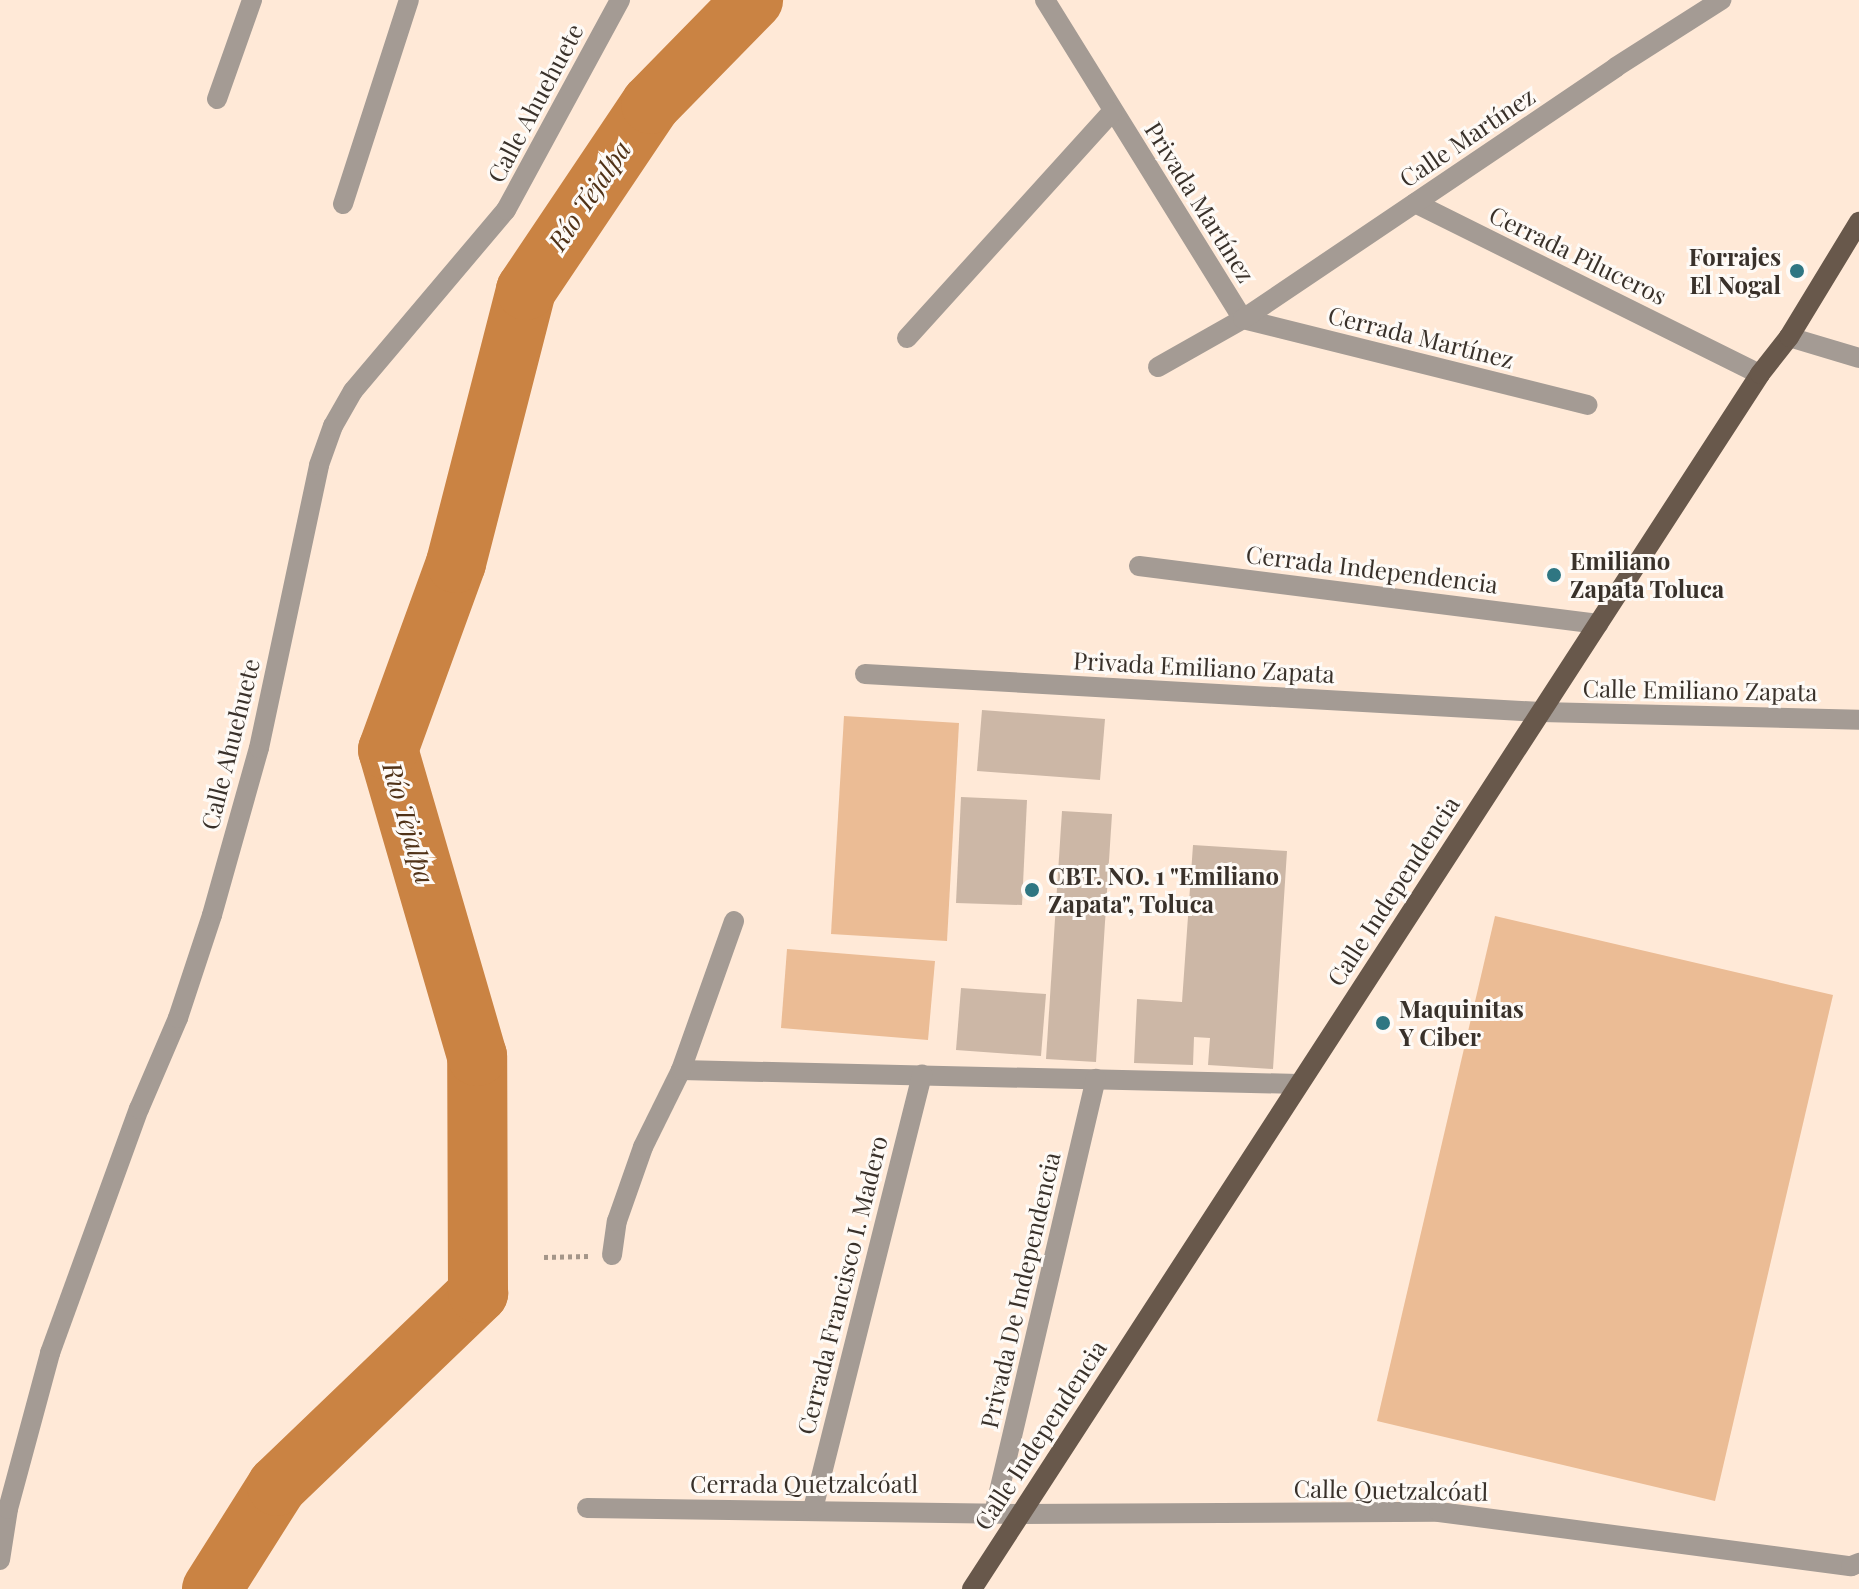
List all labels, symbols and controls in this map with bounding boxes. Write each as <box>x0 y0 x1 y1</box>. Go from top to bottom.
street label: Calle Ahuehuete <box>481 18 589 188</box>
street label: Calle Martínez <box>1394 81 1540 193</box>
street label: Privada Martínez <box>1139 116 1261 288</box>
water label: Río Tejalpa <box>541 134 637 256</box>
street label: Cerrada Piluceros <box>1485 200 1671 310</box>
place label: Forrajes El Nogal <box>1689 243 1781 299</box>
marker: Forrajes El Nogal <box>1788 262 1806 280</box>
street label: Cerrada Martínez <box>1325 300 1517 374</box>
street label: Cerrada Independencia <box>1244 539 1500 599</box>
place label: Emiliano Zapata Toluca <box>1570 547 1725 603</box>
marker: Emiliano Zapata Toluca <box>1545 566 1563 584</box>
street label: Privada Emiliano Zapata <box>1072 646 1336 688</box>
street label: Calle Ahuehuete <box>195 655 265 833</box>
street label: Calle Emiliano Zapata <box>1582 674 1818 706</box>
water label: Río Tejalpa <box>377 758 441 888</box>
street label: Calle Independencia <box>1321 791 1465 991</box>
place label: CBT. NO. 1 "Emiliano Zapata", Toluca <box>1048 862 1280 918</box>
marker: CBT. NO. 1 "Emiliano Zapata", Toluca <box>1023 881 1041 899</box>
place label: Maquinitas Y Ciber <box>1399 995 1524 1051</box>
marker: Maquinitas Y Ciber <box>1374 1014 1392 1032</box>
street label: Cerrada Francisco I. Madero <box>791 1133 893 1437</box>
street label: Privada De Independencia <box>974 1149 1066 1431</box>
street label: Calle Independencia <box>968 1335 1112 1535</box>
street label: Cerrada Quetzalcóatl <box>690 1470 918 1498</box>
street label: Calle Quetzalcóatl <box>1293 1474 1489 1506</box>

